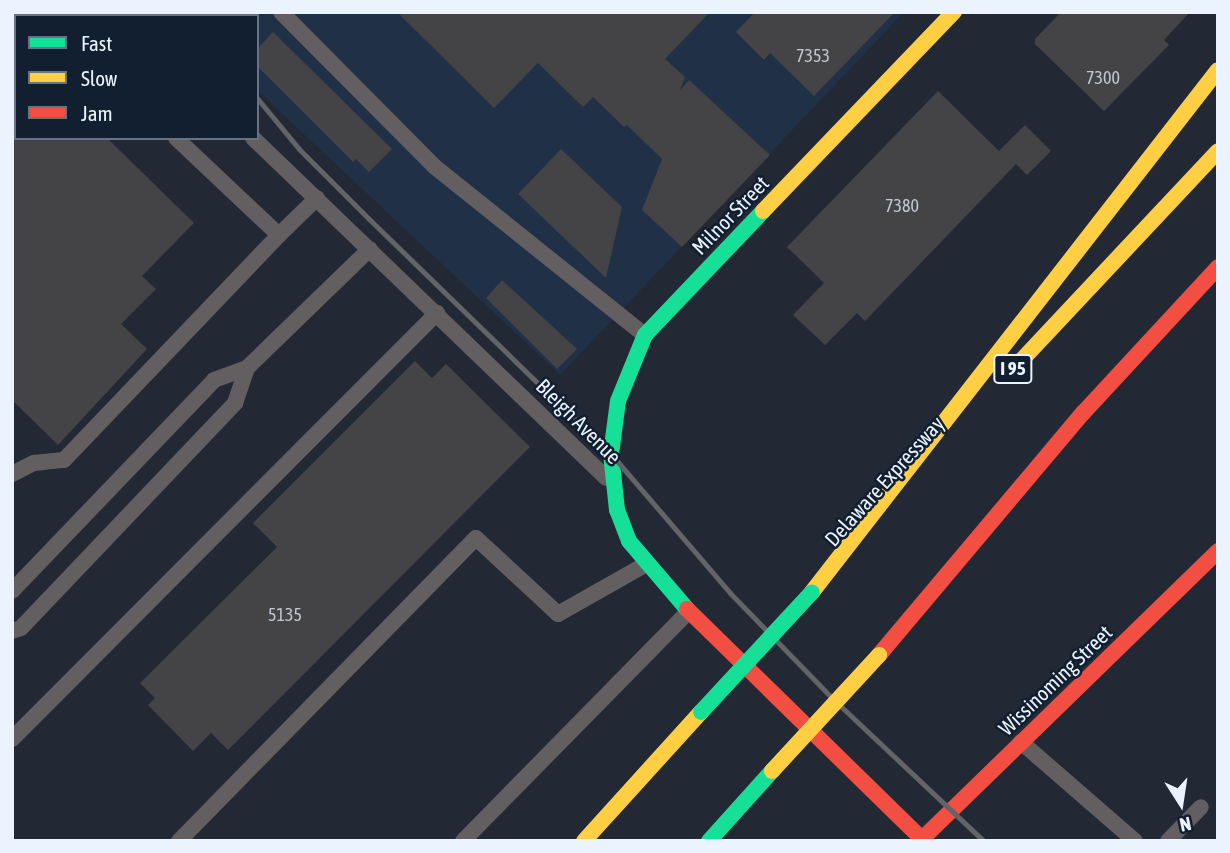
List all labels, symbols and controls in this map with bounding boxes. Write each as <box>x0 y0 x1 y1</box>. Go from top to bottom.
legend <box>14 14 259 140</box>
text: Fast <box>81 31 112 55</box>
house number: 7353 <box>796 45 830 67</box>
text: Slow <box>81 66 117 90</box>
house number: 7300 <box>1086 67 1120 89</box>
text: Jam <box>81 101 113 125</box>
street label: Milnor Street <box>686 170 774 260</box>
house number: 7380 <box>885 195 919 217</box>
road number: I 95 <box>992 354 1034 384</box>
street label: Bleigh Avenue <box>531 373 627 469</box>
street label: Delaware Expressway <box>819 411 949 551</box>
house number: 5135 <box>268 604 302 626</box>
street label: Wissinoming Street <box>993 620 1117 740</box>
north arrow <box>1146 769 1216 839</box>
text: N <box>1178 813 1193 836</box>

